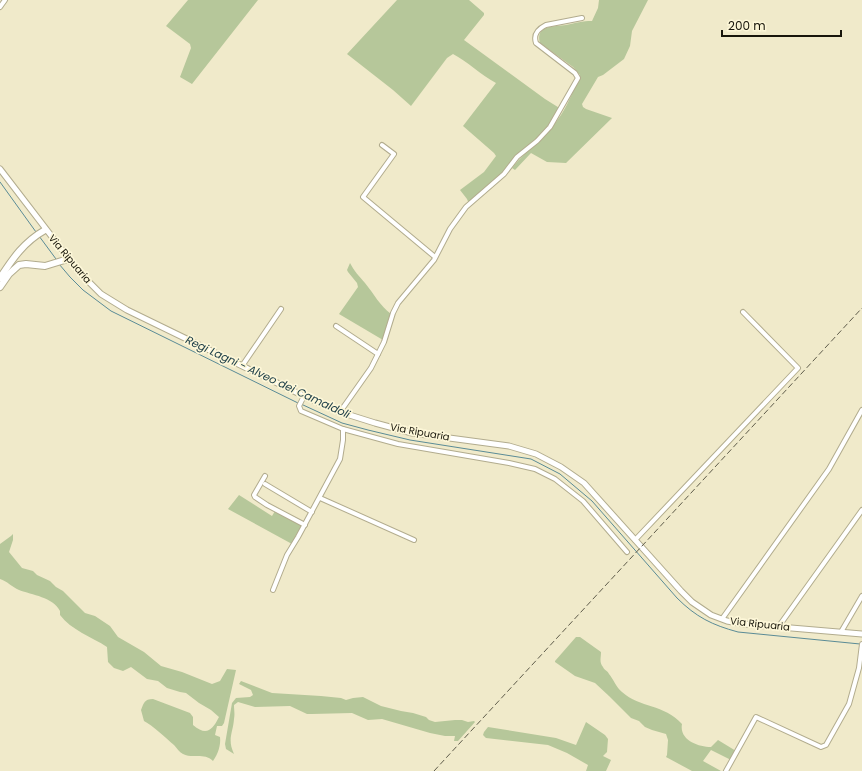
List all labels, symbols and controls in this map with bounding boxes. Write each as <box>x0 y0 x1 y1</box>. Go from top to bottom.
scale bar <box>722 12 841 38</box>
text: 200 m <box>728 17 766 34</box>
street label: Via Ripuaria <box>45 231 95 287</box>
water label: Regi Lagni - Alveo dei Camaldoli <box>183 332 353 422</box>
street label: Via Ripuaria <box>389 419 451 445</box>
street label: Via Ripuaria <box>729 613 791 635</box>

